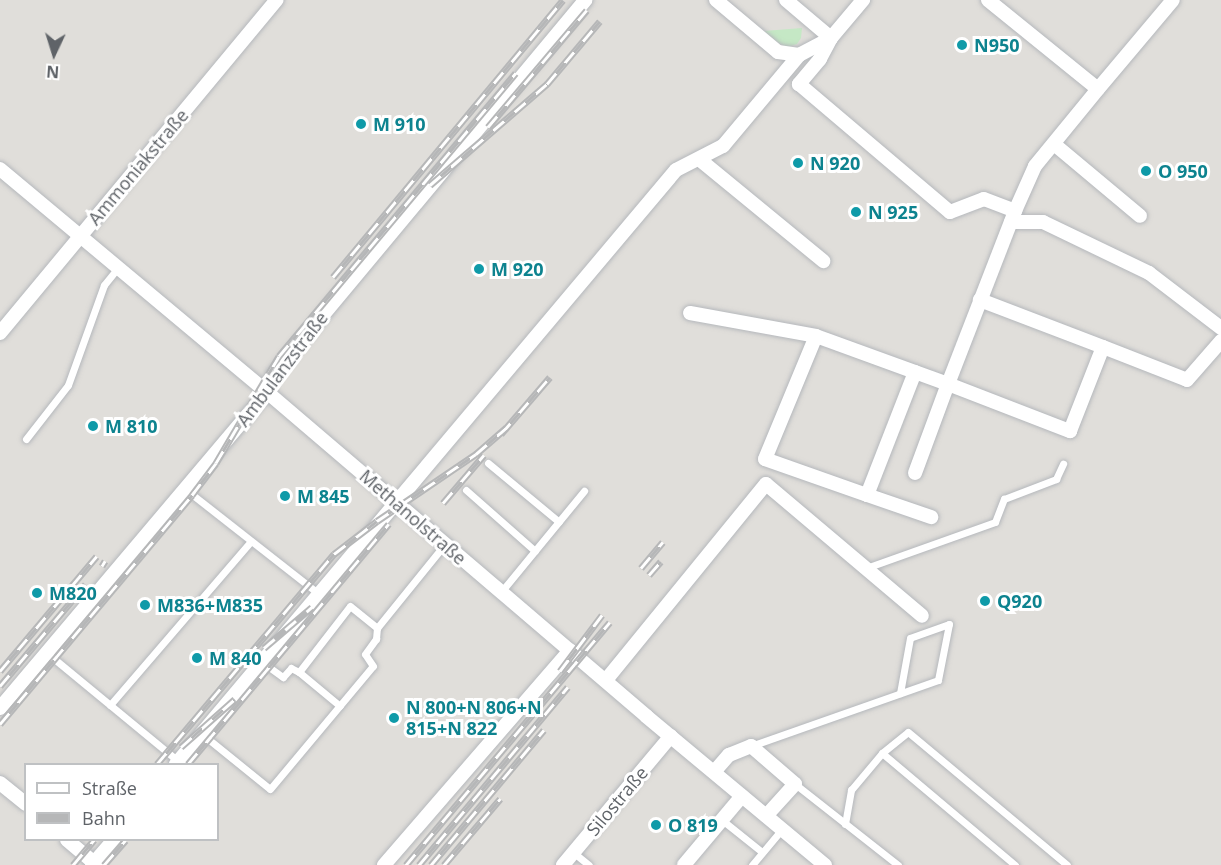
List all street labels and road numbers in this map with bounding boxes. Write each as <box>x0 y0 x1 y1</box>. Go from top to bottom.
street label: Ammoniakstraße <box>83 105 193 229</box>
street label: Ambulanzstraße <box>232 307 332 431</box>
street label: Methanolstraße <box>355 465 471 569</box>
street label: Silostraße <box>582 762 652 840</box>

